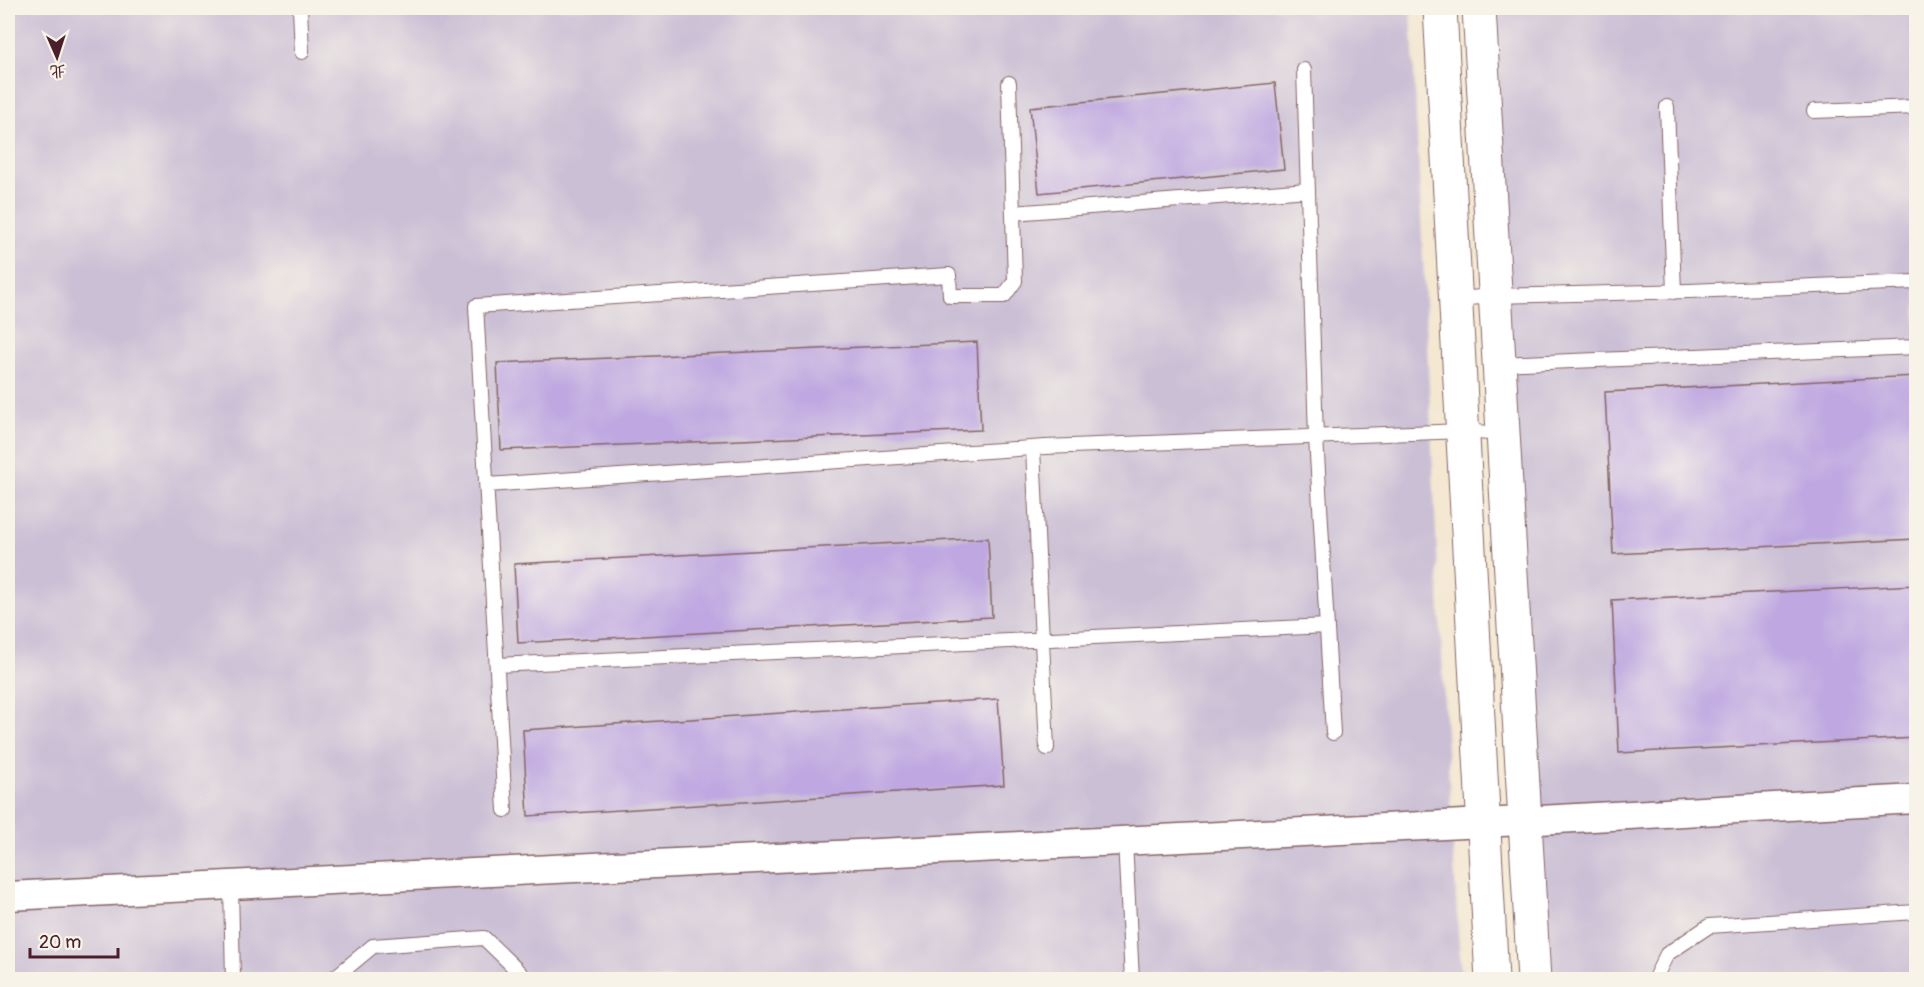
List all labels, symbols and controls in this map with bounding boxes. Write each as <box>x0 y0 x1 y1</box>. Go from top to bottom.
north arrow <box>27 27 87 87</box>
text: 北 <box>49 61 66 81</box>
scale bar <box>30 921 118 959</box>
text: 20 m <box>39 931 81 954</box>

